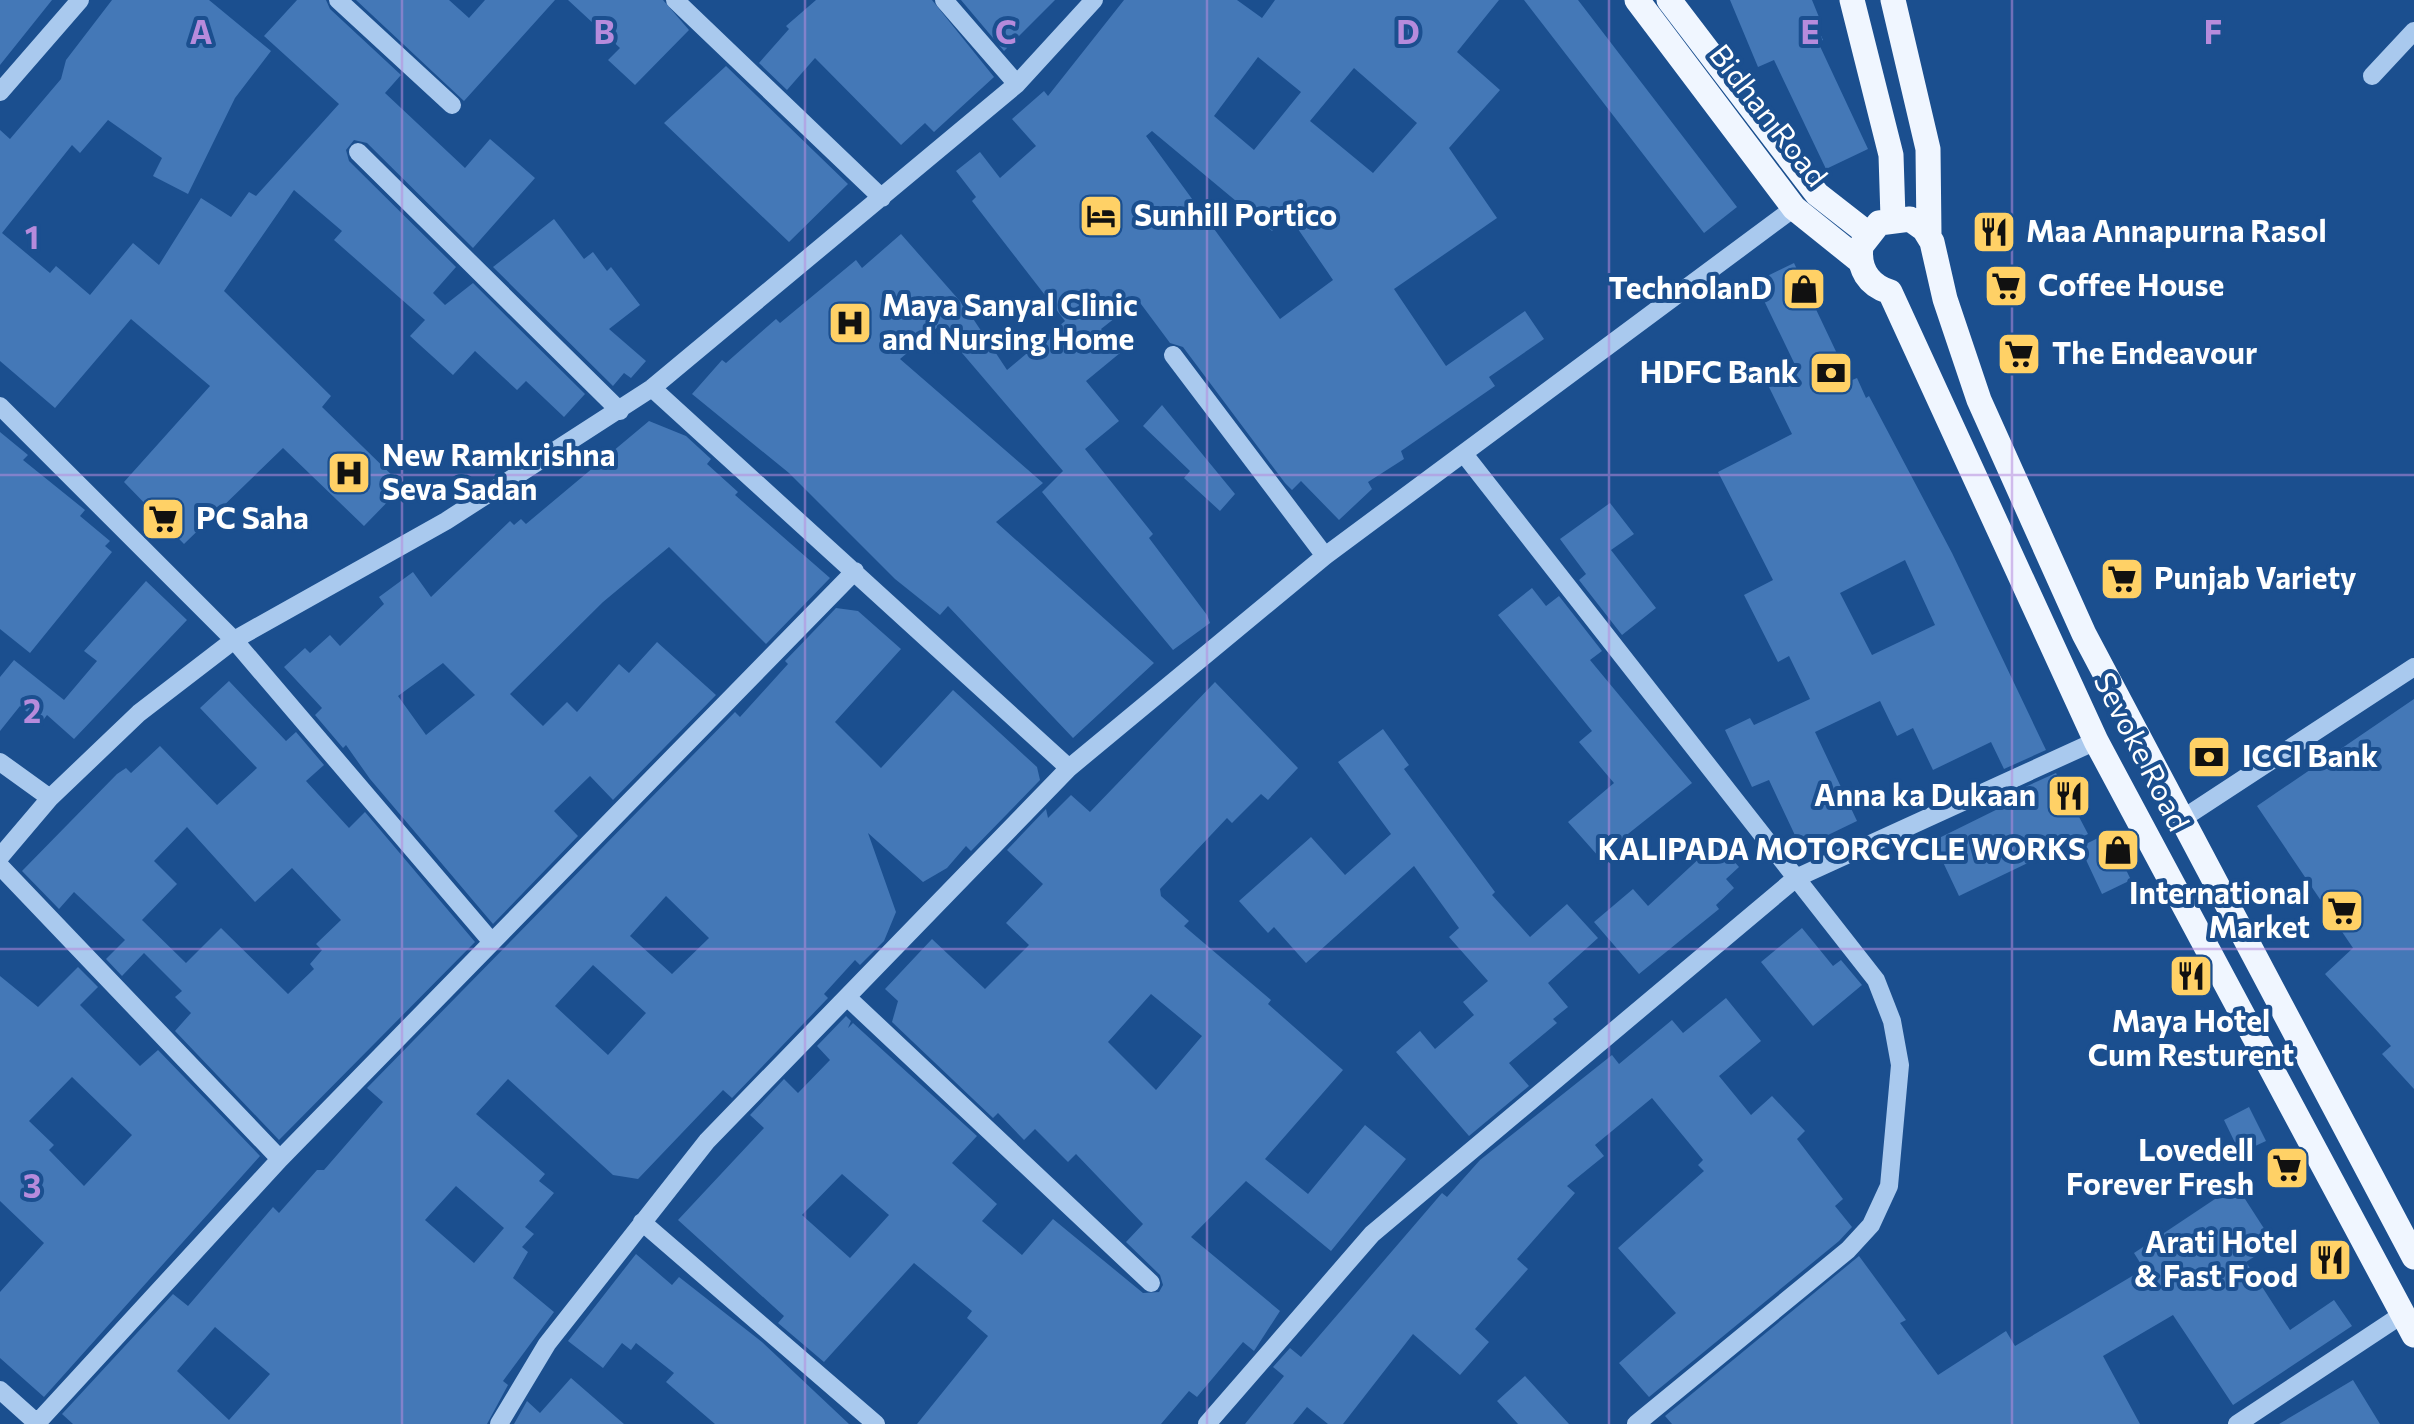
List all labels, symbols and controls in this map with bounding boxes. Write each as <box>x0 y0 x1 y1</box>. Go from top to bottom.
text: A <box>190 11 213 51</box>
text: B <box>593 11 615 51</box>
text: C <box>995 11 1017 51</box>
text: D <box>1396 11 1420 51</box>
text: E <box>1800 11 1820 51</box>
text: F <box>2204 11 2222 51</box>
street label: Bidhan Road <box>1703 36 1837 193</box>
hotel icon: Sunhill Portico <box>1078 193 1124 239</box>
place label: Sunhill Portico <box>1134 195 1337 232</box>
restaurant icon: Maa Annapurna Rasol <box>1971 209 2017 255</box>
place label: Maa Annapurna Rasol <box>2026 211 2327 248</box>
text: 1 <box>25 216 39 256</box>
supermarket icon: Coffee House <box>1983 263 2029 309</box>
place label: Coffee House <box>2038 265 2224 302</box>
shop icon: TechnolanD <box>1781 266 1827 312</box>
place label: TechnolanD <box>1609 268 1772 305</box>
place label: Maya Sanyal Clinic and Nursing Home <box>882 285 1138 356</box>
hospital icon: Maya Sanyal Clinic and Nursing Home <box>827 300 873 346</box>
supermarket icon: The Endeavour <box>1996 331 2042 377</box>
place label: The Endeavour <box>2052 333 2257 370</box>
bank icon: HDFC Bank <box>1808 350 1854 396</box>
place label: HDFC Bank <box>1640 352 1798 389</box>
place label: New Ramkrishna Seva Sadan <box>382 435 615 506</box>
hospital icon: New Ramkrishna Seva Sadan <box>326 450 372 496</box>
supermarket icon: PC Saha <box>140 496 186 542</box>
place label: PC Saha <box>196 498 309 535</box>
supermarket icon: Punjab Variety <box>2099 556 2145 602</box>
place label: Punjab Variety <box>2154 558 2357 595</box>
street label: Sevoke Road <box>2087 665 2199 836</box>
text: 2 <box>23 690 41 730</box>
bank icon: ICCI Bank <box>2186 734 2232 780</box>
place label: ICCI Bank <box>2242 736 2378 773</box>
restaurant icon: Anna ka Dukaan <box>2046 773 2092 819</box>
place label: Anna ka Dukaan <box>1814 775 2036 812</box>
shop icon: KALIPADA MOTORCYCLE WORKS <box>2095 827 2141 873</box>
place label: KALIPADA MOTORCYCLE WORKS <box>1598 829 2086 866</box>
place label: International Market <box>2129 873 2310 944</box>
supermarket icon: International Market <box>2319 888 2365 934</box>
restaurant icon: Maya Hotel Cum Resturent <box>2168 953 2214 999</box>
place label: Maya Hotel Cum Resturent <box>2088 1001 2294 1072</box>
place label: Lovedell Forever Fresh <box>2066 1130 2254 1201</box>
supermarket icon: Lovedell Forever Fresh <box>2264 1145 2310 1191</box>
text: 3 <box>23 1165 41 1205</box>
place label: Arati Hotel & Fast Food <box>2134 1222 2298 1293</box>
restaurant icon: Arati Hotel & Fast Food <box>2307 1237 2353 1283</box>

